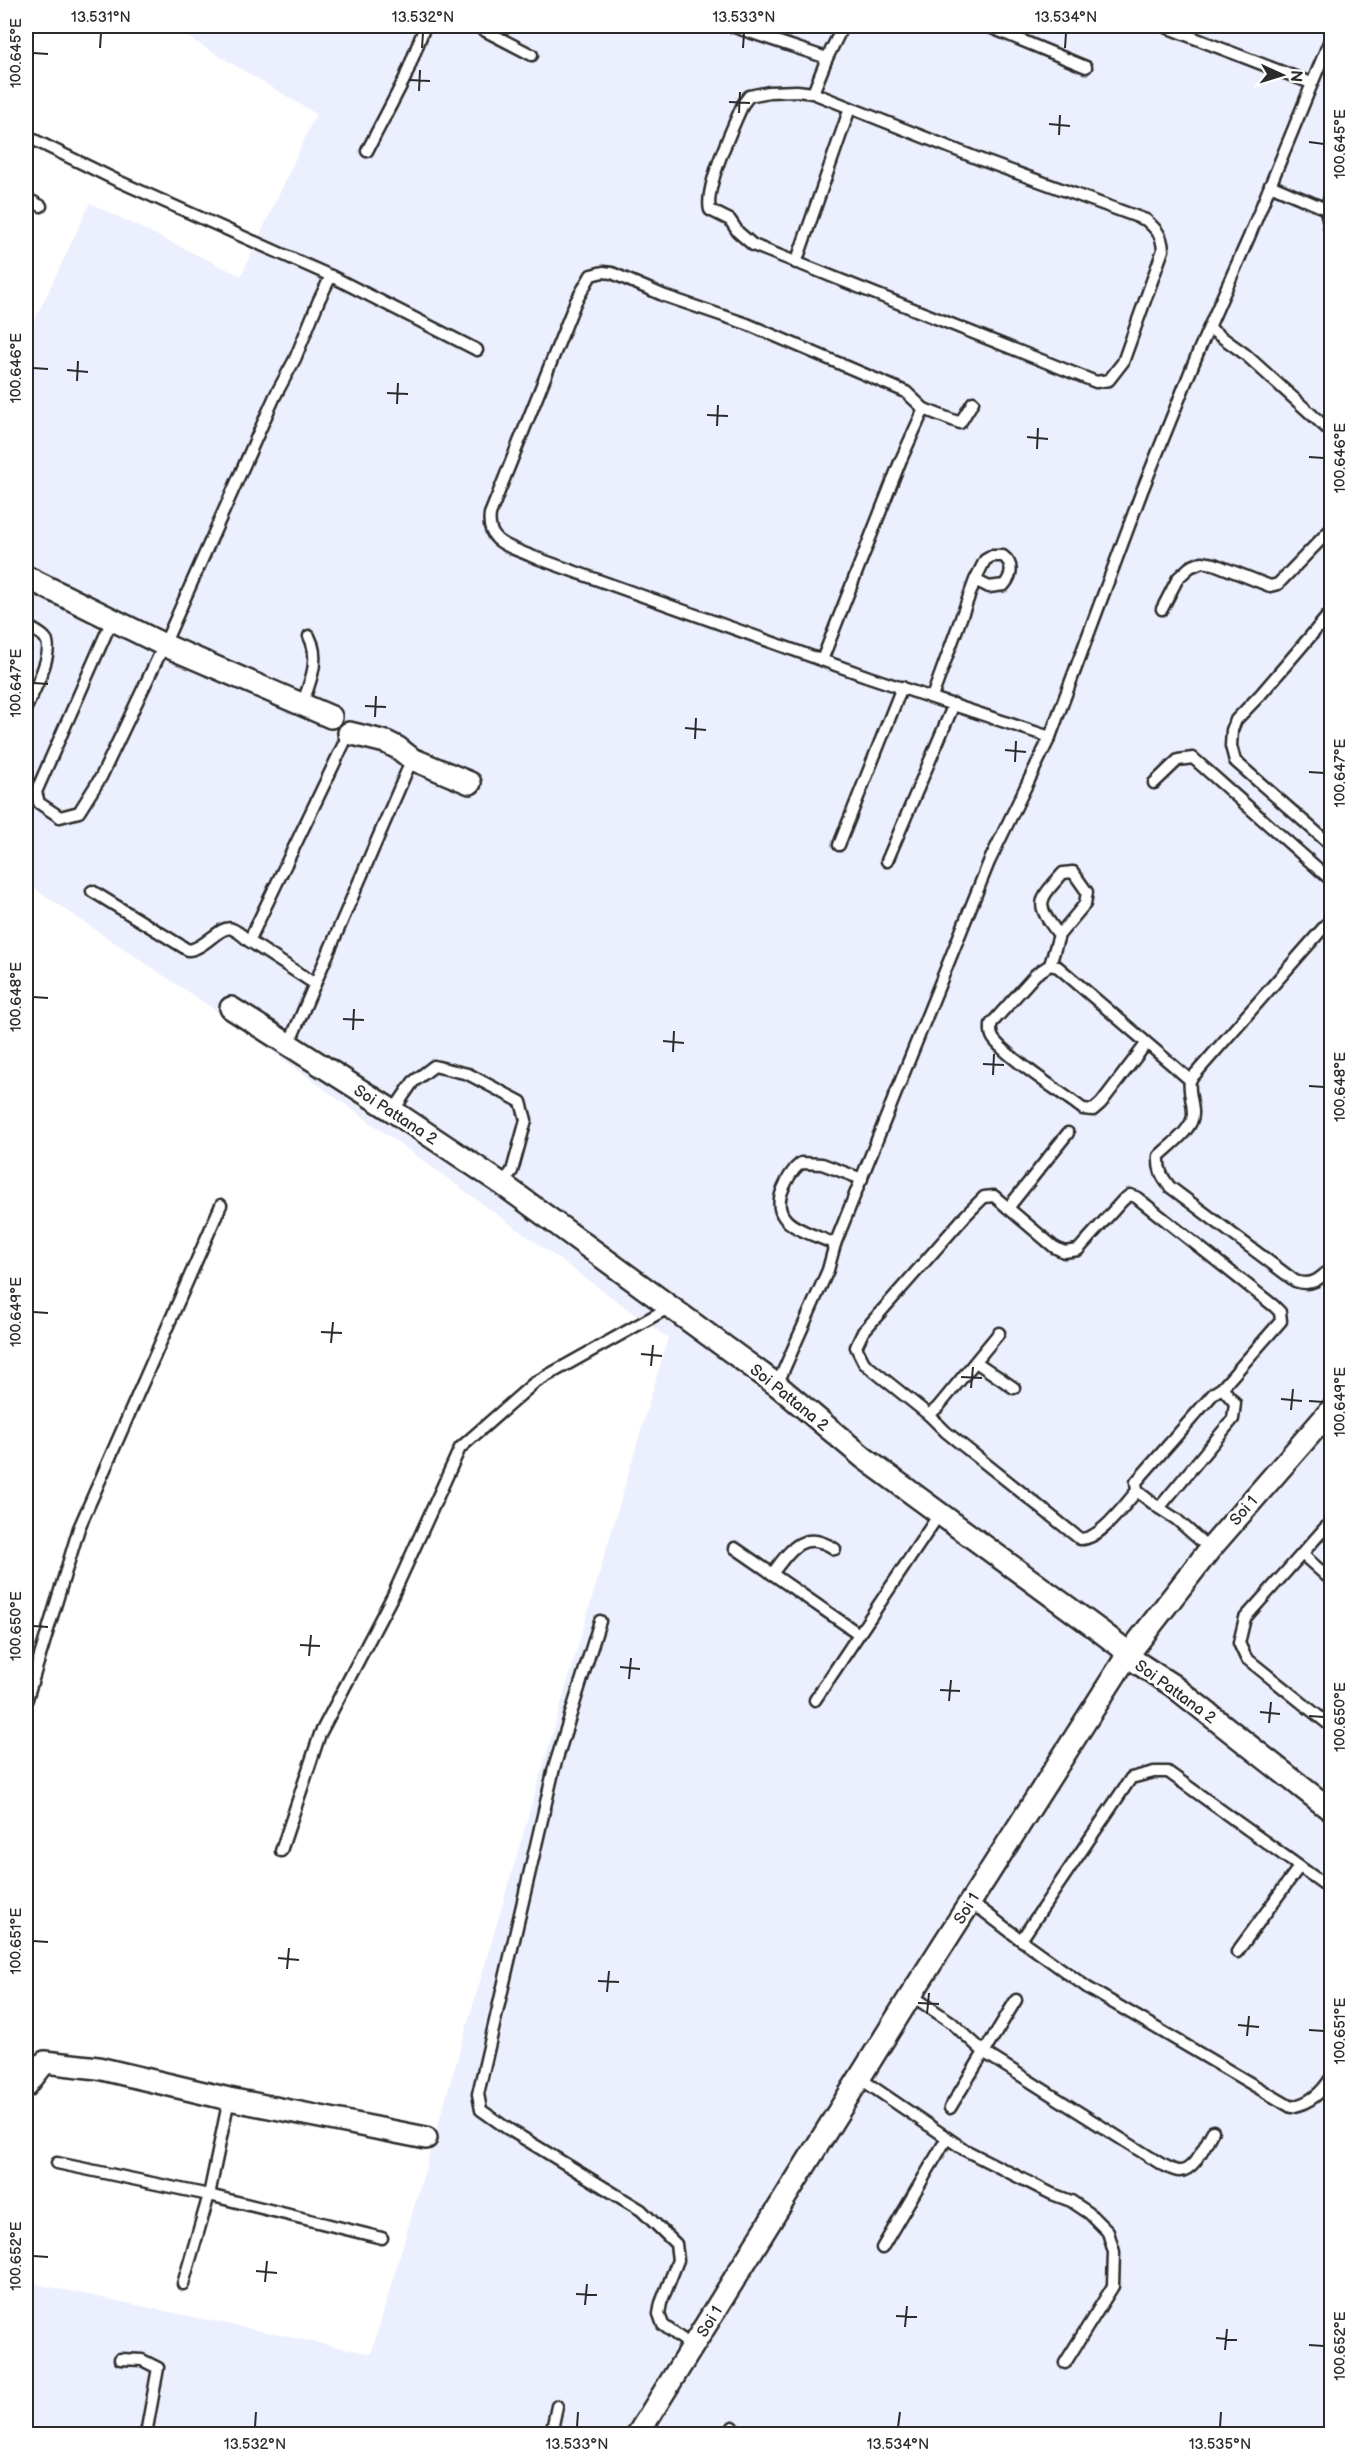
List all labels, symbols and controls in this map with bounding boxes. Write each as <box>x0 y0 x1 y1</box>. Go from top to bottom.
text: 13.531°N <box>71 8 131 27</box>
text: 13.532°N <box>392 8 454 27</box>
text: 13.533°N <box>713 8 775 27</box>
text: 13.534°N <box>1035 8 1097 27</box>
text: 100.645°E <box>7 18 26 88</box>
north arrow <box>1252 45 1312 105</box>
text: N <box>1286 69 1305 83</box>
text: 100.645°E <box>1331 109 1350 179</box>
text: 100.646°E <box>7 333 26 403</box>
text: 100.646°E <box>1331 423 1350 493</box>
text: 100.647°E <box>7 648 26 717</box>
text: 100.647°E <box>1331 738 1350 807</box>
text: 100.648°E <box>7 962 26 1032</box>
text: 100.648°E <box>1331 1052 1350 1122</box>
street label: Soi Pattana 2 <box>350 1081 441 1150</box>
text: 100.649°E <box>7 1277 26 1347</box>
street label: Soi Pattana 2 <box>746 1361 833 1436</box>
text: 100.649°E <box>1331 1367 1350 1437</box>
street label: Soi 1 <box>1226 1492 1262 1530</box>
text: 100.650°E <box>7 1591 26 1661</box>
street label: Soi Pattana 2 <box>1131 1656 1220 1728</box>
text: 100.650°E <box>1331 1682 1350 1752</box>
street label: Soi 1 <box>950 1890 984 1928</box>
text: 100.651°E <box>7 1908 26 1974</box>
text: 100.651°E <box>1331 1998 1350 2064</box>
text: 100.652°E <box>7 2221 26 2291</box>
street label: Soi 1 <box>693 2303 727 2341</box>
text: 100.652°E <box>1331 2311 1350 2381</box>
text: 13.532°N <box>224 2435 286 2454</box>
text: 13.533°N <box>546 2435 608 2454</box>
text: 13.534°N <box>867 2435 929 2454</box>
text: 13.535°N <box>1189 2435 1251 2454</box>

